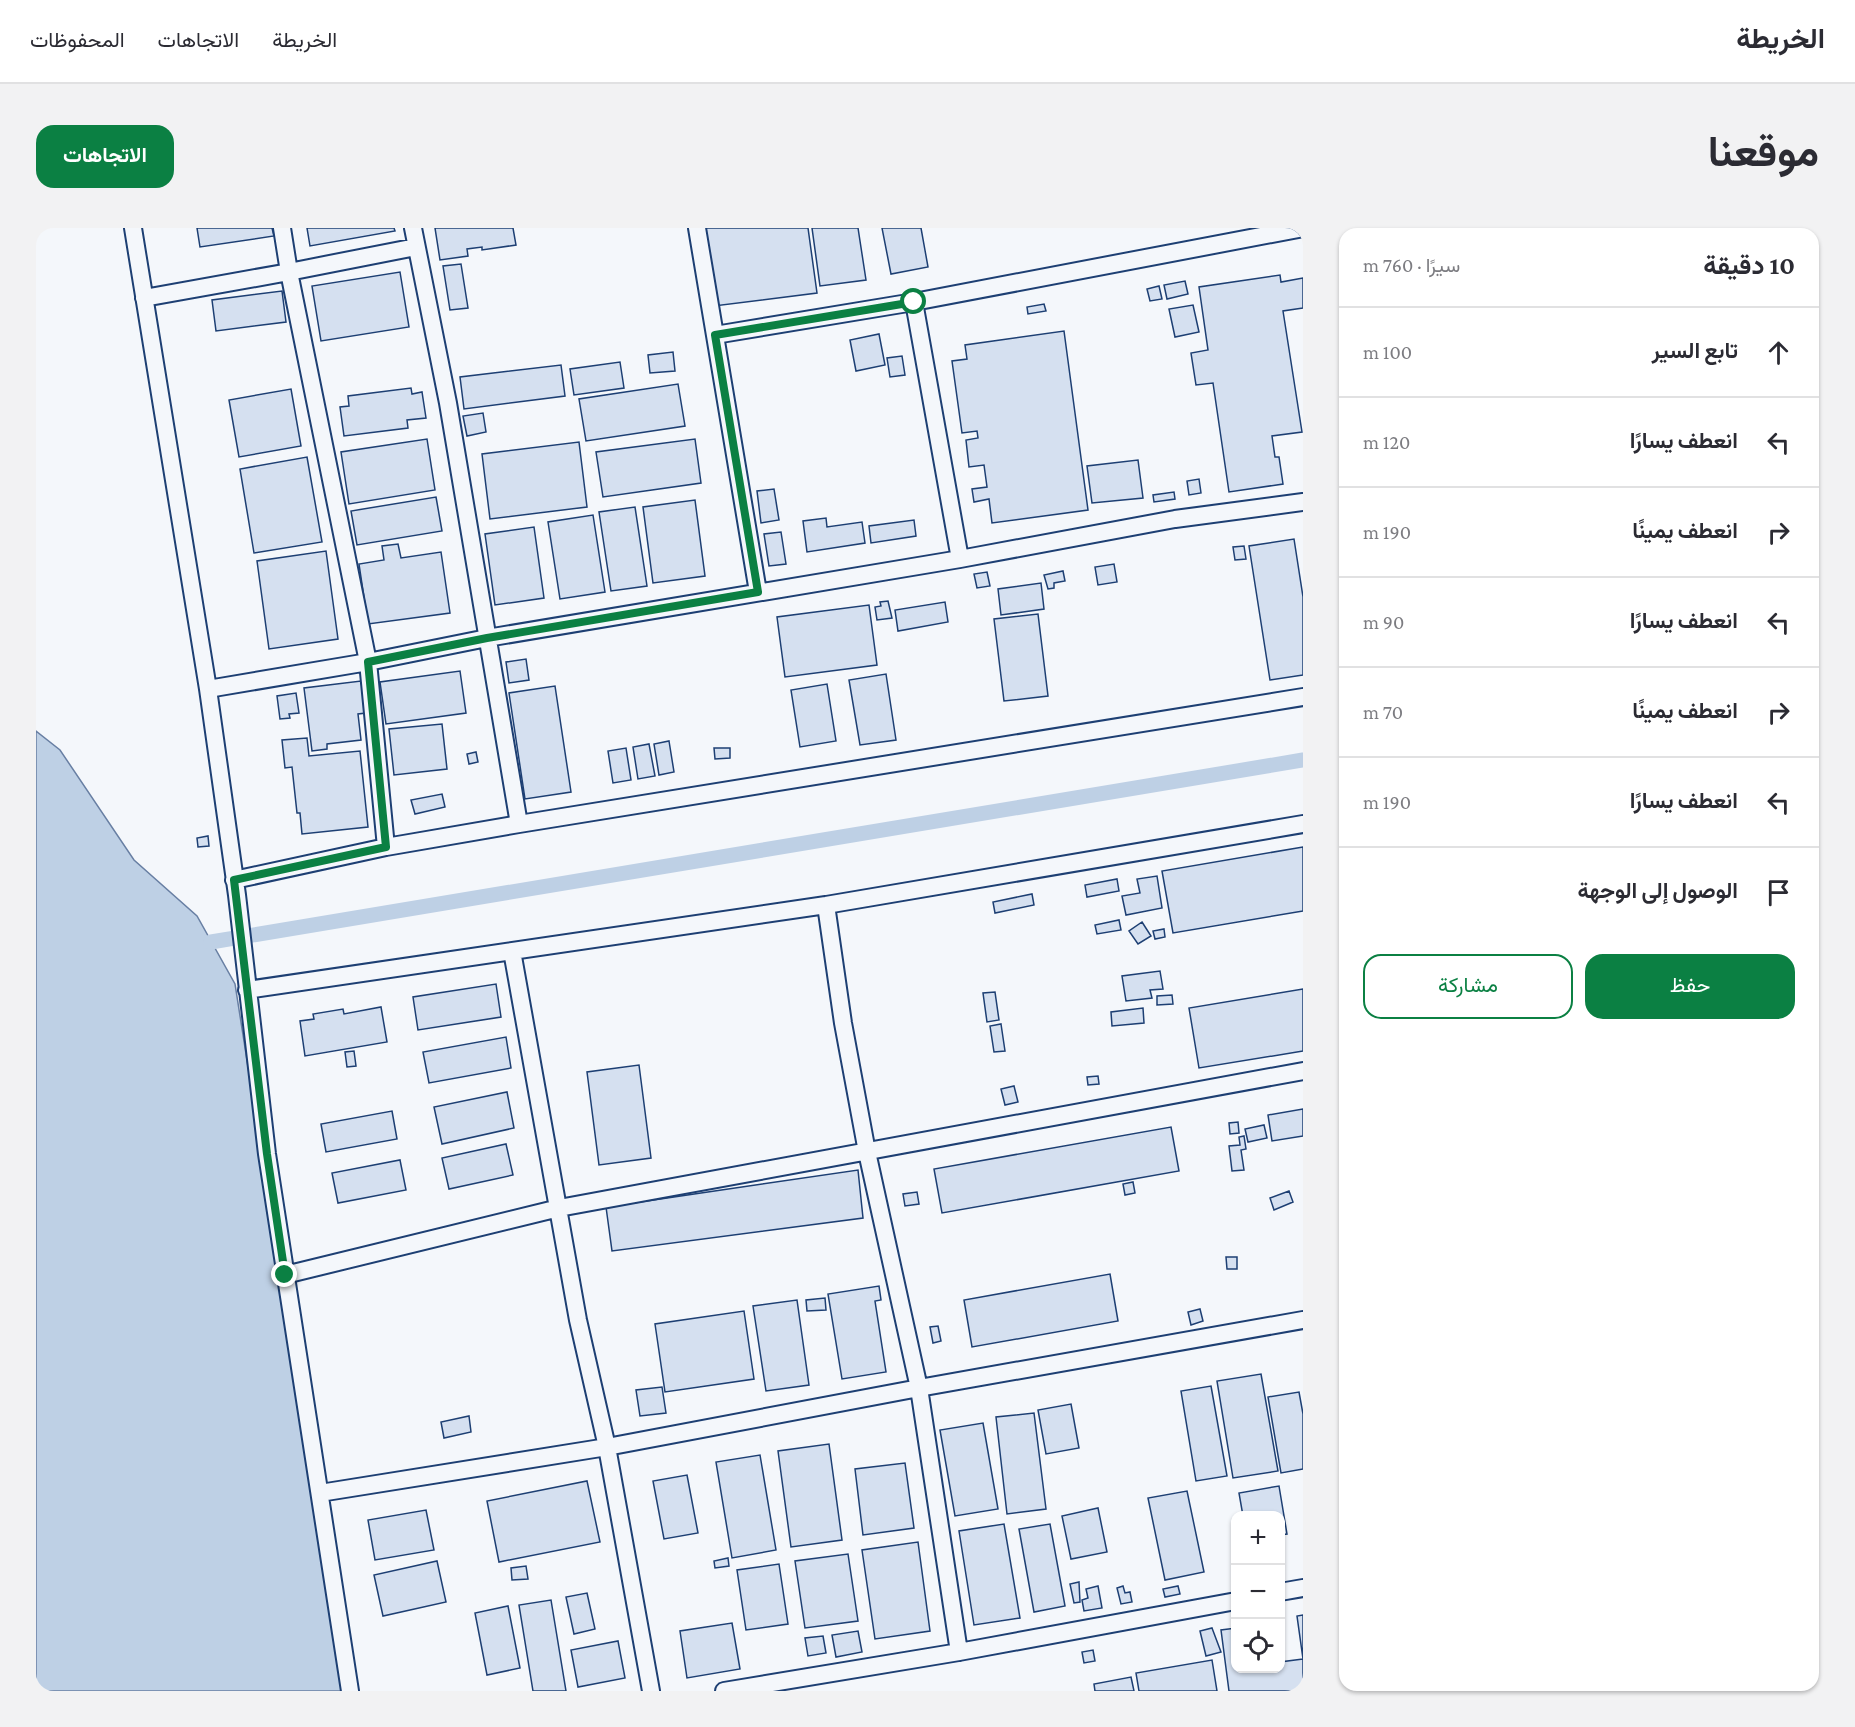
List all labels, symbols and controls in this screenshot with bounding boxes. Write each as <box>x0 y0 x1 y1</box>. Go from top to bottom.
text: الخريطة <box>1736 23 1825 54</box>
text: المحفوظات <box>30 28 125 52</box>
text: الاتجاهات <box>158 28 239 52</box>
text: الخريطة <box>272 28 337 52</box>
button: الاتجاهات <box>36 125 174 188</box>
text: موقعنا <box>1708 128 1819 175</box>
text: 10 دقيقة <box>1703 251 1795 280</box>
text: سيرًا · 760 m <box>1363 254 1460 276</box>
route start <box>900 288 926 314</box>
icon: ahead <box>1762 336 1795 369</box>
text: تابع السير <box>1652 338 1738 363</box>
text: 100 m <box>1363 341 1412 363</box>
icon: left <box>1762 426 1795 459</box>
text: انعطف يسارًا <box>1630 428 1738 453</box>
text: 120 m <box>1363 431 1410 453</box>
icon: right <box>1762 516 1795 549</box>
text: انعطف يمينًا <box>1632 518 1738 543</box>
text: 190 m <box>1363 521 1411 543</box>
icon: left <box>1762 606 1795 639</box>
text: انعطف يسارًا <box>1630 608 1738 633</box>
text: 90 m <box>1363 611 1404 633</box>
icon: right <box>1762 696 1795 729</box>
text: انعطف يمينًا <box>1632 698 1738 723</box>
text: 70 m <box>1363 701 1403 723</box>
icon: left <box>1762 786 1795 819</box>
text: انعطف يسارًا <box>1630 788 1738 813</box>
text: 190 m <box>1363 791 1411 813</box>
icon: arrive <box>1762 876 1795 909</box>
text: الوصول إلى الوجهة <box>1577 878 1738 903</box>
button: مشاركة <box>1363 954 1573 1019</box>
button: حفظ <box>1585 954 1795 1019</box>
route end <box>271 1261 297 1287</box>
map controls <box>1231 1511 1285 1673</box>
button: + <box>1231 1511 1285 1565</box>
button: − <box>1231 1565 1285 1619</box>
button: locate <box>1231 1619 1285 1673</box>

